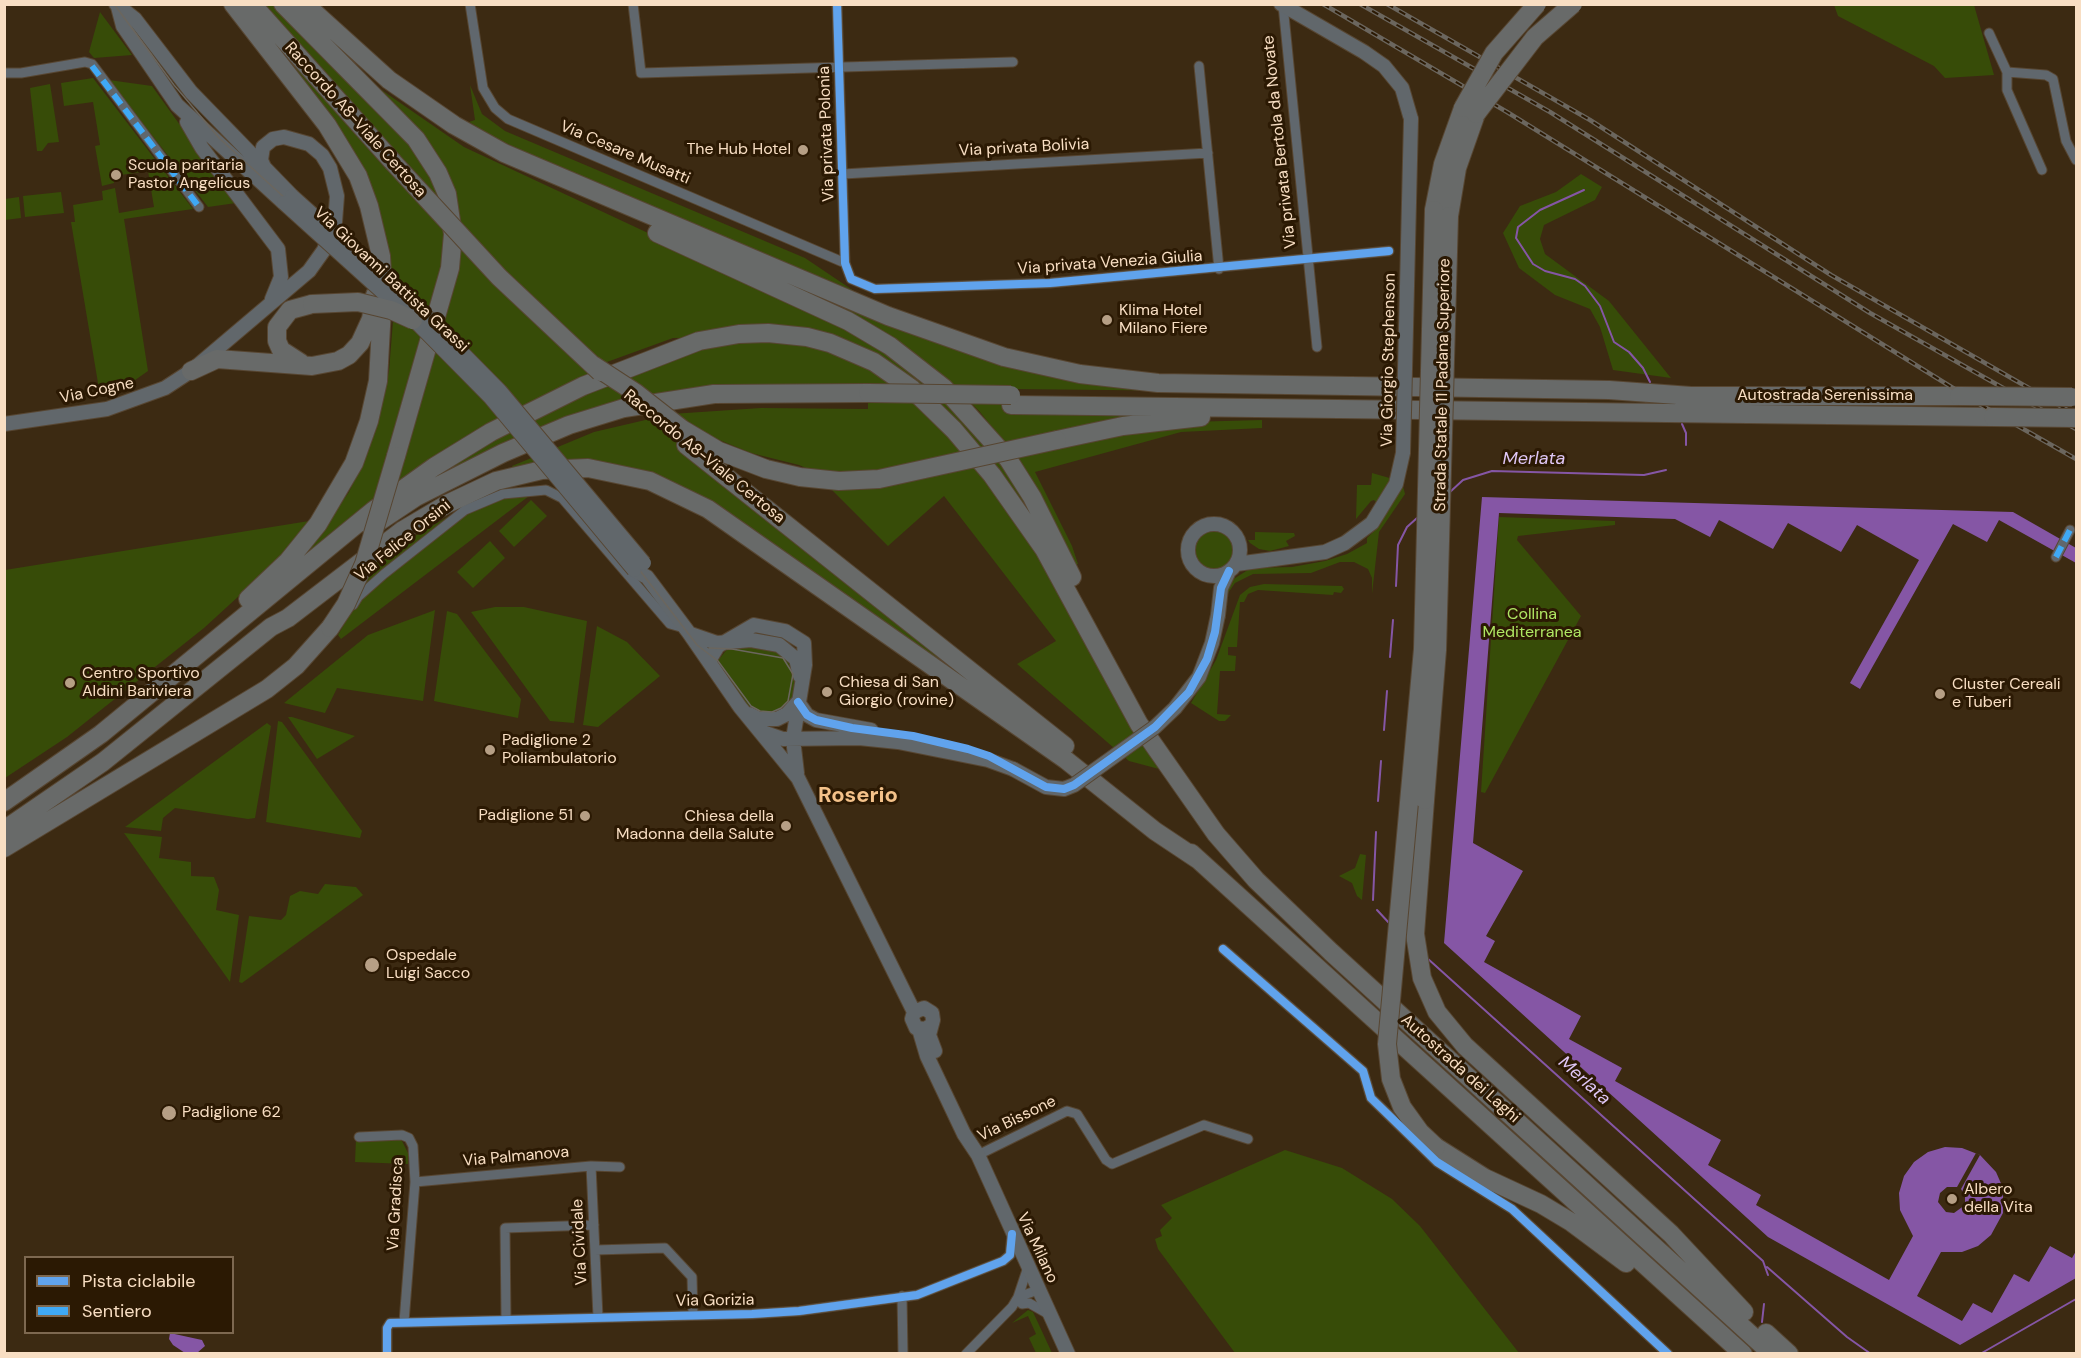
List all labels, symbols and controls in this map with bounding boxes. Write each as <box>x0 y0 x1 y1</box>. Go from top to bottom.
street label: Via privata Bertola da Novate <box>1259 34 1301 250</box>
street label: Raccordo A8-Viale Certosa <box>280 39 430 201</box>
street label: Via privata Polonia <box>815 66 839 202</box>
street label: Via Cesare Musatti <box>557 117 693 189</box>
street label: Via privata Bolivia <box>958 135 1090 161</box>
place label: The Hub Hotel <box>686 140 791 160</box>
marker: The Hub Hotel <box>796 143 810 157</box>
place label: Scuola paritaria Pastor Angelicus <box>128 156 250 194</box>
marker: Scuola paritaria Pastor Angelicus <box>109 168 123 182</box>
street label: Via Giovanni Battista Grassi <box>310 203 472 357</box>
street label: Via privata Venezia Giulia <box>1017 247 1203 279</box>
street label: Strada Statale 11 Padana Superiore <box>1431 258 1455 512</box>
street label: Via Giorgio Stephenson <box>1378 273 1400 447</box>
place label: Klima Hotel Milano Fiere <box>1119 301 1208 339</box>
marker: Klima Hotel Milano Fiere <box>1100 313 1114 327</box>
street label: Via Cogne <box>58 374 136 408</box>
street label: Raccordo A8-Viale Certosa <box>619 386 789 528</box>
street label: Autostrada Serenissima <box>1737 386 1913 406</box>
water label: Merlata <box>1503 448 1565 470</box>
street label: Via Felice Orsini <box>351 496 455 586</box>
park label: Collina Mediterranea <box>1482 605 1582 643</box>
place label: Centro Sportivo Aldini Bariviera <box>82 664 200 702</box>
place label: Chiesa di San Giorgio (rovine) <box>839 673 954 711</box>
place label: Cluster Cereali e Tuberi <box>1952 675 2061 713</box>
marker: Centro Sportivo Aldini Bariviera <box>63 676 77 690</box>
marker: Chiesa di San Giorgio (rovine) <box>820 685 834 699</box>
marker: Cluster Cereali e Tuberi <box>1933 687 1947 701</box>
place label: Padiglione 2 Poliambulatorio <box>502 731 617 769</box>
marker: Padiglione 2 Poliambulatorio <box>483 743 497 757</box>
district label: Roserio <box>818 783 898 809</box>
place label: Padiglione 51 <box>478 806 573 826</box>
place label: Chiesa della Madonna della Salute <box>616 807 774 845</box>
marker: Padiglione 51 <box>578 809 592 823</box>
marker: Chiesa della Madonna della Salute <box>779 819 793 833</box>
place label: Ospedale Luigi Sacco <box>386 946 470 984</box>
marker: Ospedale Luigi Sacco <box>363 956 381 974</box>
street label: Autostrada dei Laghi <box>1397 1011 1523 1127</box>
water label: Merlata <box>1553 1052 1615 1110</box>
street label: Via Bissone <box>975 1092 1059 1146</box>
place label: Padiglione 62 <box>182 1103 281 1123</box>
marker: Padiglione 62 <box>160 1104 178 1122</box>
street label: Via Palmanova <box>462 1143 570 1171</box>
street label: Via Gradisca <box>384 1157 408 1251</box>
place label: Albero della Vita <box>1964 1180 2033 1218</box>
marker: Albero della Vita <box>1945 1192 1959 1206</box>
street label: Via Cividale <box>568 1198 592 1286</box>
street label: Via Milano <box>1012 1210 1062 1286</box>
legend <box>24 1256 234 1334</box>
text: Pista ciclabile <box>82 1269 196 1293</box>
street label: Via Gorizia <box>675 1291 755 1311</box>
text: Sentiero <box>82 1299 152 1323</box>

